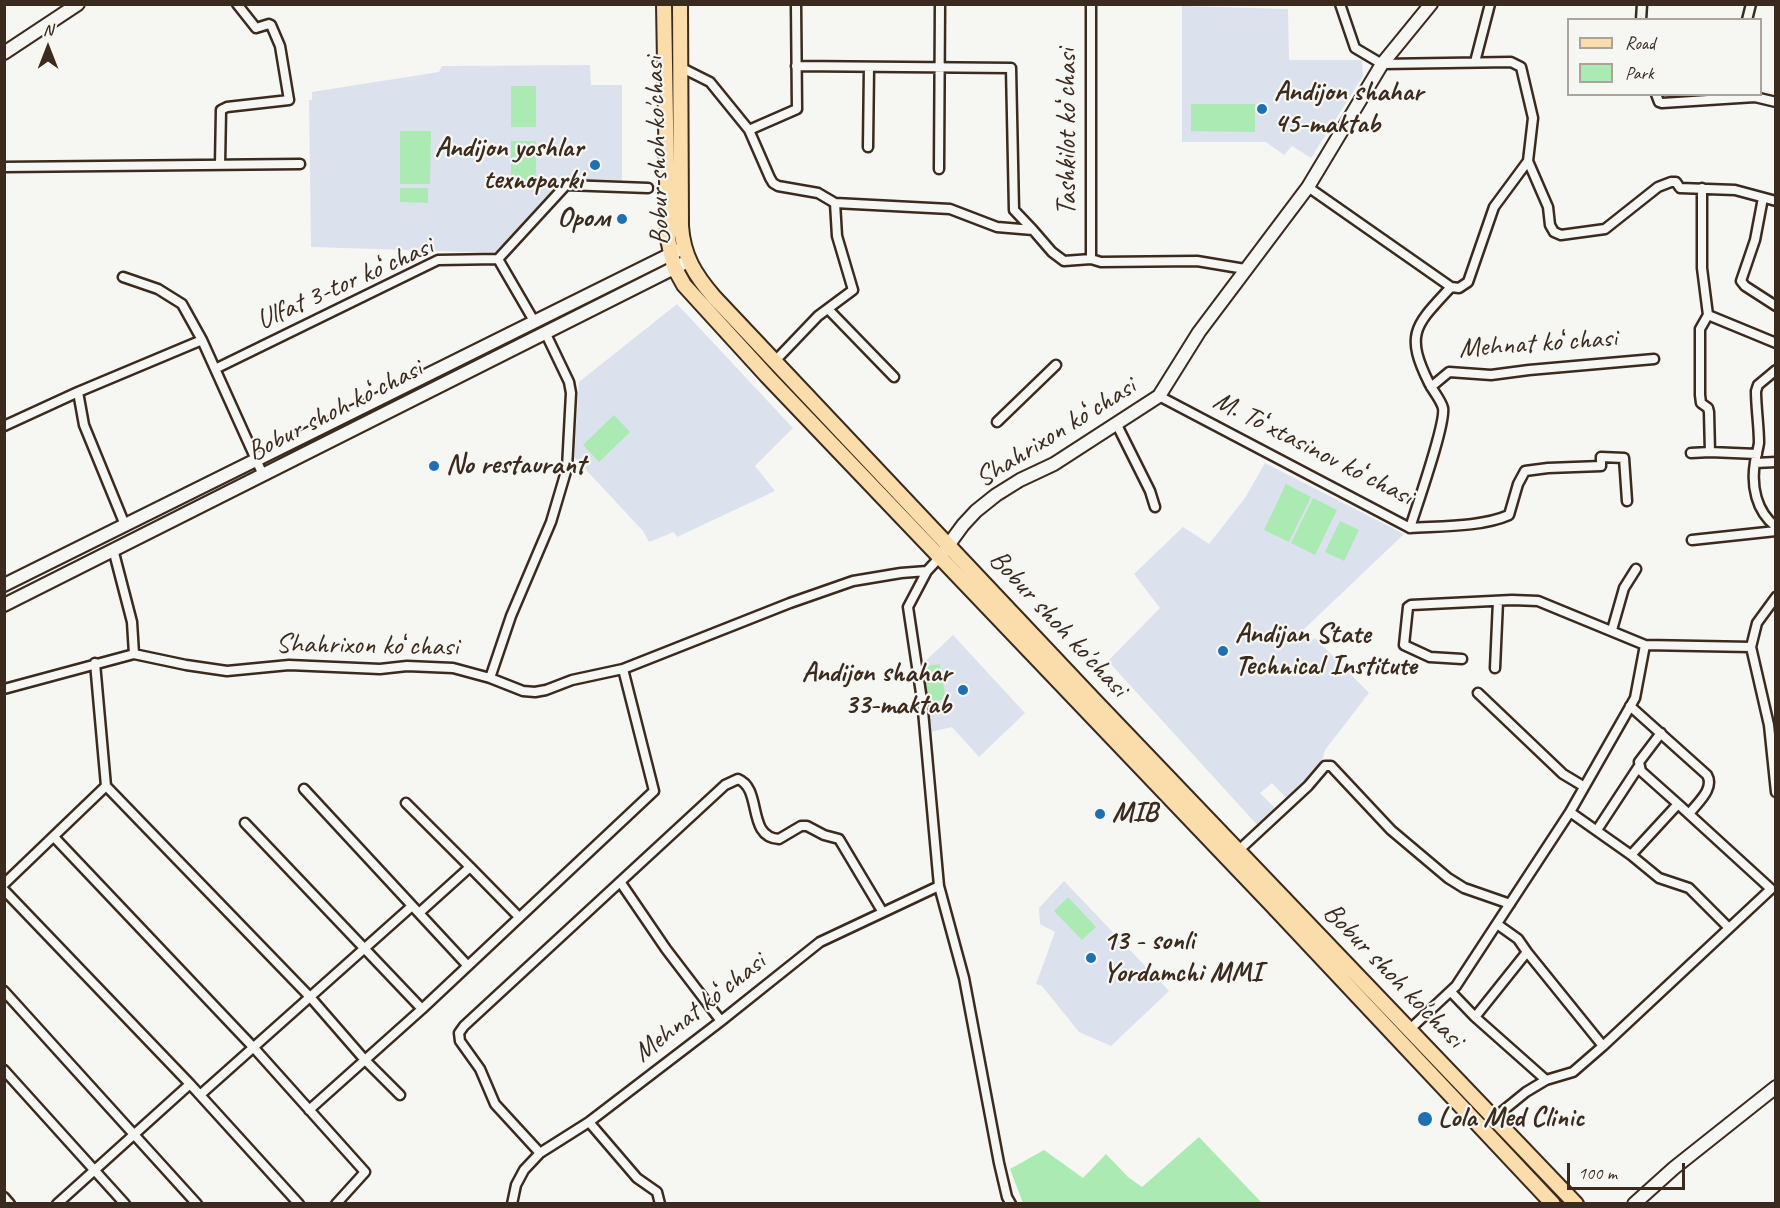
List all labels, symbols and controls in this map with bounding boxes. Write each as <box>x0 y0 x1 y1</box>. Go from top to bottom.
north arrow <box>18 18 78 78</box>
legend <box>1567 18 1762 96</box>
text: N <box>43 20 53 40</box>
text: Road <box>1625 32 1655 54</box>
street label: Tashkilot koʻchasi <box>1051 48 1085 216</box>
street label: Bobur shoh ko'chasi <box>638 56 678 246</box>
text: Park <box>1625 62 1654 84</box>
place label: Andijon shahar 45-maktab <box>1274 76 1423 142</box>
marker: Andijon shahar 45-maktab <box>1255 102 1269 116</box>
place label: Andijon yoshlar texnoparki <box>435 132 583 198</box>
marker: Andijon yoshlar texnoparki <box>588 158 602 172</box>
place label: Ором <box>557 202 610 236</box>
marker: Ором <box>615 212 629 226</box>
street label: Ulfat 3-tor koʻchasi <box>252 230 438 338</box>
street label: Mehnat koʻchasi <box>1458 322 1618 366</box>
street label: Bobur shoh koʻchasi <box>242 353 428 469</box>
street label: Shahrixon koʻchasi <box>970 370 1142 496</box>
street label: M. Toʻxtasinov koʻchasi <box>1208 384 1418 514</box>
place label: No restaurant <box>446 449 585 483</box>
marker: No restaurant <box>427 459 441 473</box>
street label: Bobur shoh ko'chasi <box>981 544 1135 704</box>
place label: Andijan State Technical Institute <box>1235 618 1417 684</box>
street label: Shahrixon koʻchasi <box>275 628 459 664</box>
marker: Andijan State Technical Institute <box>1216 644 1230 658</box>
place label: Andijon shahar 33-maktab <box>802 657 951 723</box>
marker: Andijon shahar 33-maktab <box>956 683 970 697</box>
place label: MIB <box>1112 797 1158 831</box>
marker: MIB <box>1093 807 1107 821</box>
street label: Bobur shoh ko'chasi <box>1315 896 1471 1056</box>
place label: 13 - sonli Yordamchi MMI <box>1103 925 1262 991</box>
street label: Mehnat koʻchasi <box>627 946 773 1070</box>
marker: 13 - sonli Yordamchi MMI <box>1084 951 1098 965</box>
place label: Lola Med Clinic <box>1438 1102 1584 1136</box>
marker: Lola Med Clinic <box>1416 1110 1434 1128</box>
scale bar <box>1570 1151 1688 1189</box>
text: 100 m <box>1578 1162 1617 1184</box>

